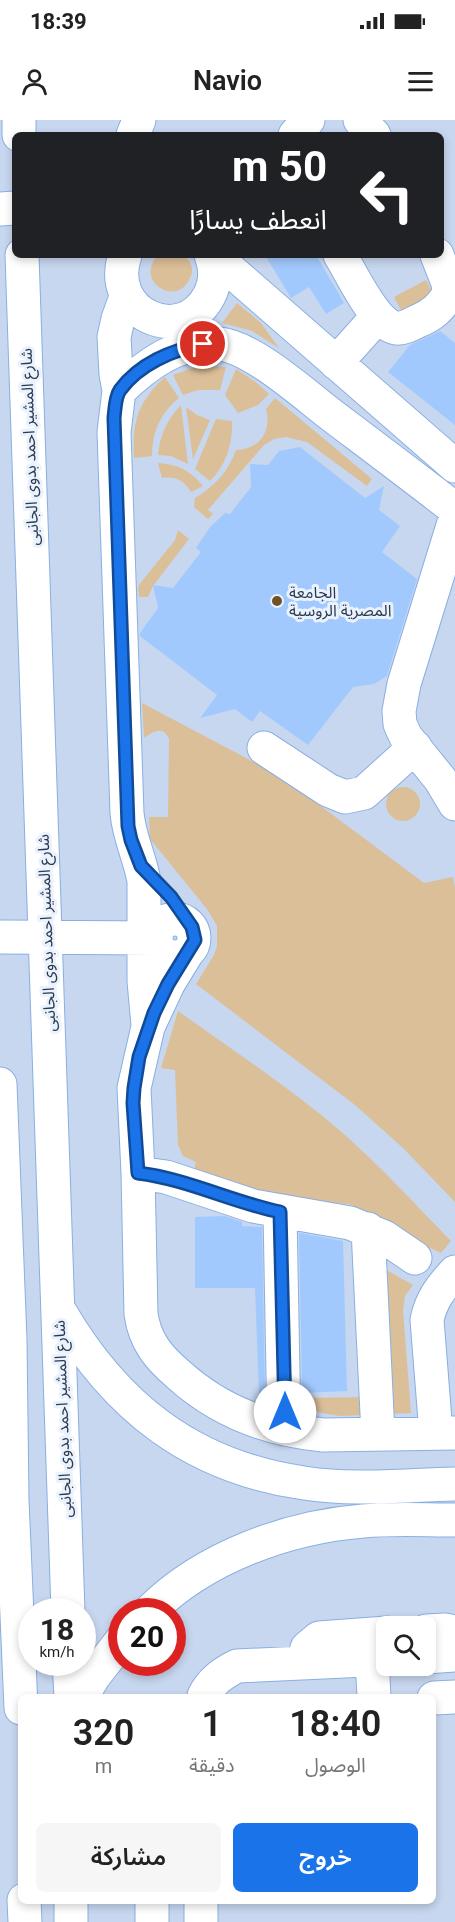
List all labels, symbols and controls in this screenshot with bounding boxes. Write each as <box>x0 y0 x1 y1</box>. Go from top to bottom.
text: 18:39 <box>30 9 87 34</box>
icon: person <box>18 65 51 98</box>
text: Navio <box>193 65 262 97</box>
icon: menu <box>404 65 437 98</box>
text: 50 m <box>232 142 327 191</box>
icon: left <box>348 156 426 234</box>
text: انعطف يسارًا <box>189 204 327 236</box>
pin <box>177 318 228 369</box>
icon: arrive <box>186 327 219 360</box>
street label: شارع المشير احمد بدوى الجانبى <box>17 348 45 546</box>
place label: الجامعة المصرية الروسية <box>289 583 392 620</box>
marker: الجامعة المصرية الروسية <box>270 594 284 608</box>
street label: شارع المشير احمد بدوى الجانبى <box>34 834 62 1032</box>
street label: شارع المشير احمد بدوى الجانبى <box>50 1320 78 1518</box>
position arrow <box>253 1380 317 1444</box>
speed limit sign: 20 <box>108 1598 186 1676</box>
text: 18 <box>40 1612 74 1647</box>
map controls <box>376 1616 436 1676</box>
button: search <box>376 1616 436 1676</box>
text: km/h <box>39 1643 75 1661</box>
text: 1 <box>202 1703 222 1745</box>
text: 18:40 <box>289 1703 381 1745</box>
text: 320 <box>73 1712 134 1754</box>
text: دقيقة <box>189 1753 235 1777</box>
text: الوصول <box>305 1753 366 1777</box>
text: m <box>95 1754 112 1778</box>
button: مشاركة <box>36 1823 221 1892</box>
button: خروج <box>233 1823 418 1892</box>

